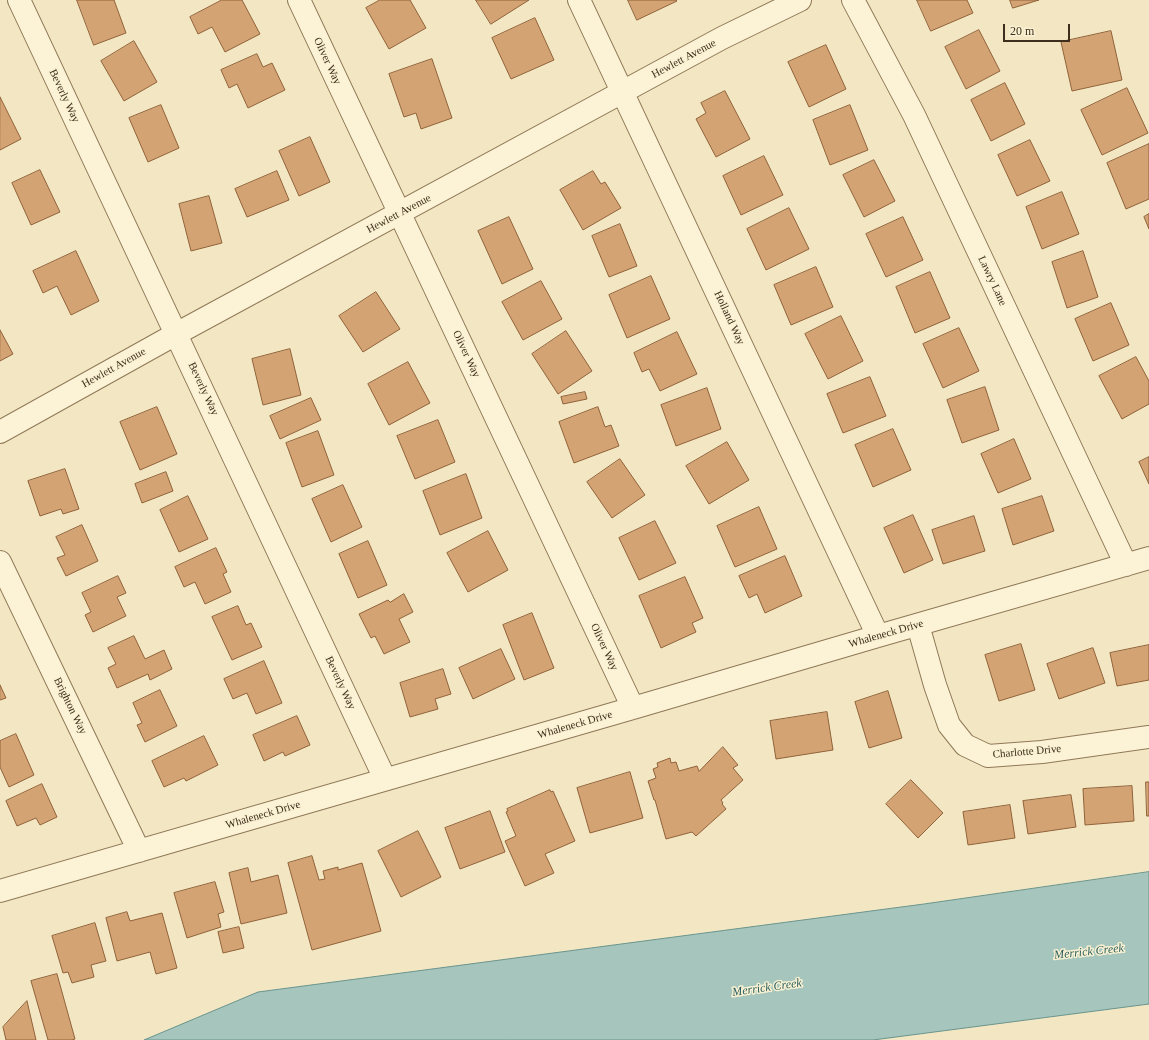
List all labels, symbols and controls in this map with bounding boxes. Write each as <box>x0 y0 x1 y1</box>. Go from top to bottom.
scale bar <box>1005 16 1072 42</box>
text: 20 m <box>1010 24 1034 38</box>
street label: Oliver Way <box>310 35 344 87</box>
street label: Hewlett Avenue <box>650 37 718 81</box>
street label: Beverly Way <box>46 67 82 125</box>
street label: Hewlett Avenue <box>365 192 433 236</box>
street label: Lawry Lane <box>975 254 1009 308</box>
street label: Holland Way <box>711 289 747 347</box>
street label: Oliver Way <box>449 328 483 380</box>
street label: Hewlett Avenue <box>80 345 148 391</box>
street label: Beverly Way <box>185 360 221 418</box>
street label: Whaleneck Drive <box>847 617 925 651</box>
street label: Oliver Way <box>587 621 621 673</box>
street label: Beverly Way <box>322 654 358 712</box>
street label: Brighton Way <box>51 675 89 737</box>
street label: Whaleneck Drive <box>536 708 614 742</box>
street label: Charlotte Drive <box>992 742 1062 762</box>
street label: Whaleneck Drive <box>224 798 302 832</box>
water label: Merrick Creek <box>1054 941 1124 963</box>
water label: Merrick Creek <box>731 976 803 1000</box>

